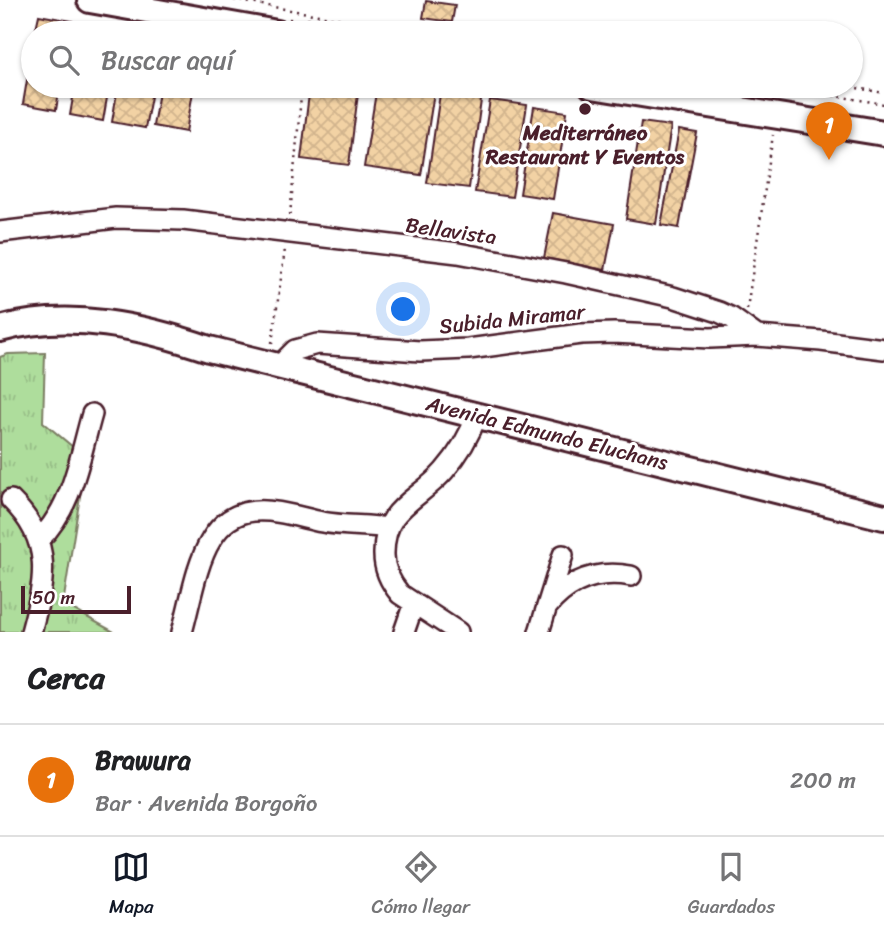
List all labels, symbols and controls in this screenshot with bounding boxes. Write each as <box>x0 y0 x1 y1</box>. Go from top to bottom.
search box <box>21 21 863 98</box>
text: Buscar aquí <box>101 37 234 83</box>
icon: search <box>45 41 83 79</box>
marker: Mediterráneo Restaurant Y Eventos <box>577 101 593 117</box>
pin: 1 <box>806 102 852 160</box>
place label: Mediterráneo Restaurant Y Eventos <box>485 114 685 176</box>
street label: Bellavista <box>403 206 499 256</box>
your location <box>386 292 420 326</box>
street label: Subida Miramar <box>437 292 588 346</box>
street label: Avenida Edmundo Eluchans <box>421 384 672 482</box>
text: 50 m <box>32 581 75 614</box>
scale bar <box>21 583 131 615</box>
text: Cerca <box>28 651 104 705</box>
text: Brawura <box>95 737 191 783</box>
text: 1 <box>46 760 56 801</box>
text: 200 m <box>790 760 856 801</box>
text: Bar · Avenida Borgoño <box>95 783 317 824</box>
tab: Mapa <box>109 848 154 923</box>
tab: Cómo llegar <box>372 848 470 923</box>
tab: Guardados <box>688 848 775 923</box>

